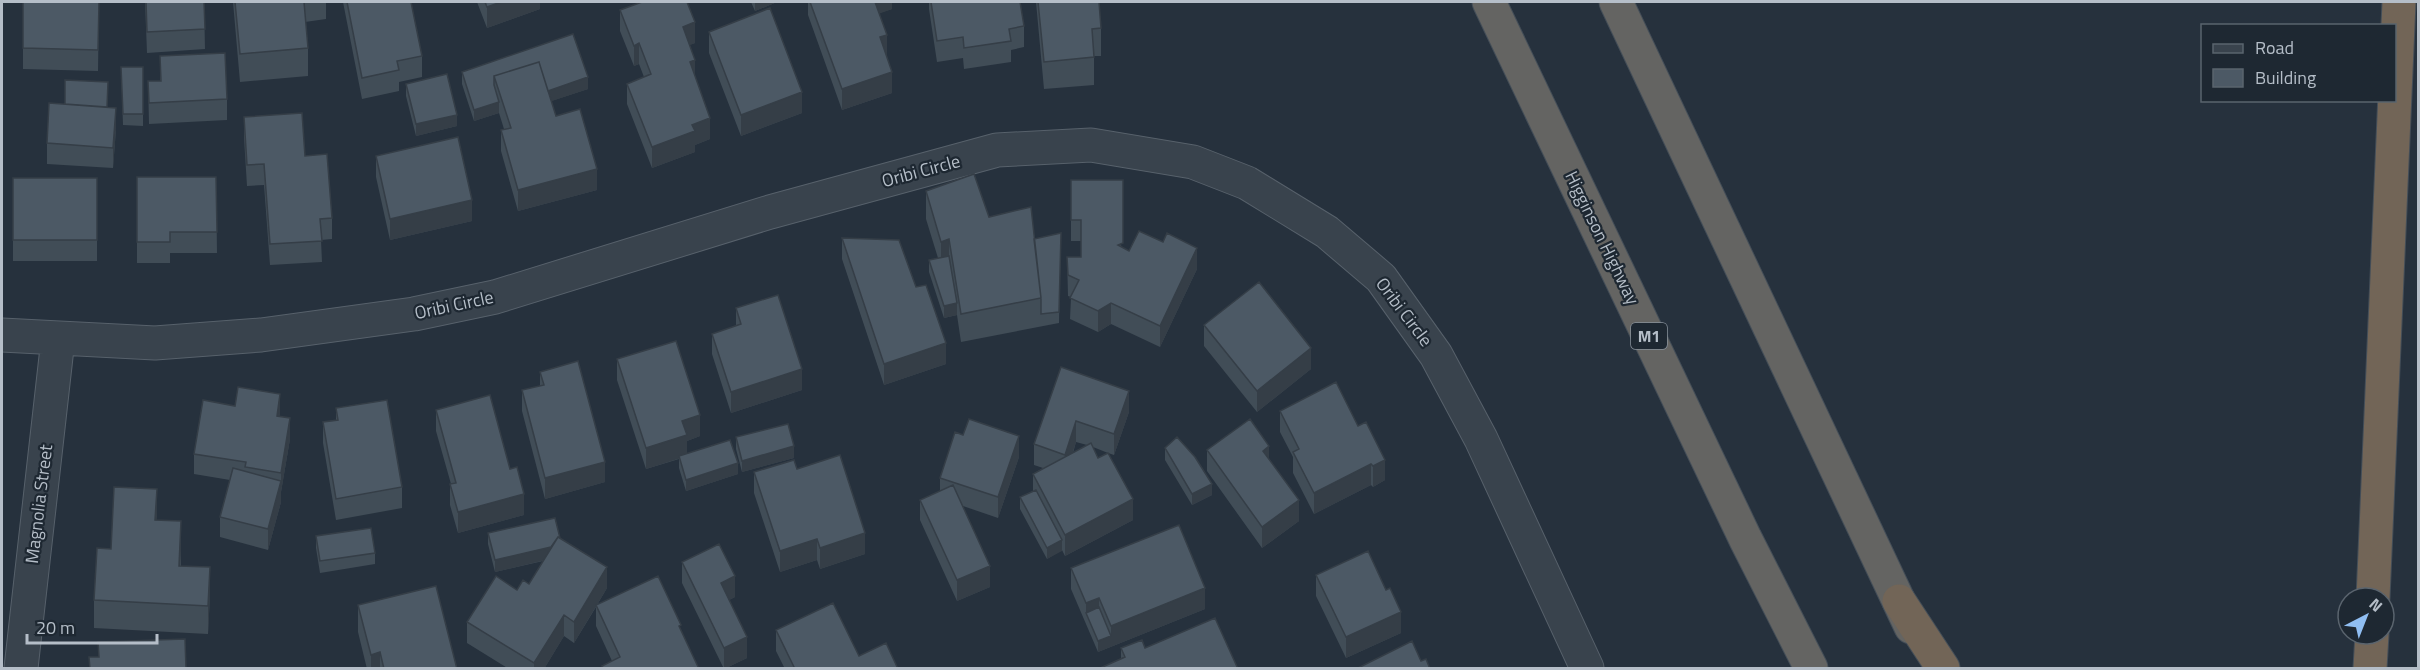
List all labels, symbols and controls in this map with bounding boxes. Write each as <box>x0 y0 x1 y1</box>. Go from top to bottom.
legend <box>2201 24 2396 102</box>
text: Road <box>2255 34 2294 61</box>
text: Building <box>2255 64 2316 91</box>
street label: Oribi Circle <box>879 147 963 194</box>
street label: Higginson Highway <box>1558 166 1647 310</box>
street label: Oribi Circle <box>1369 272 1439 352</box>
street label: Oribi Circle <box>412 283 496 326</box>
road number: M1 <box>1631 323 1667 349</box>
street label: Magnolia Street <box>18 442 59 565</box>
north arrow <box>2336 586 2396 646</box>
text: N <box>2364 592 2388 617</box>
scale bar <box>27 607 158 645</box>
text: 20 m <box>36 614 75 641</box>

